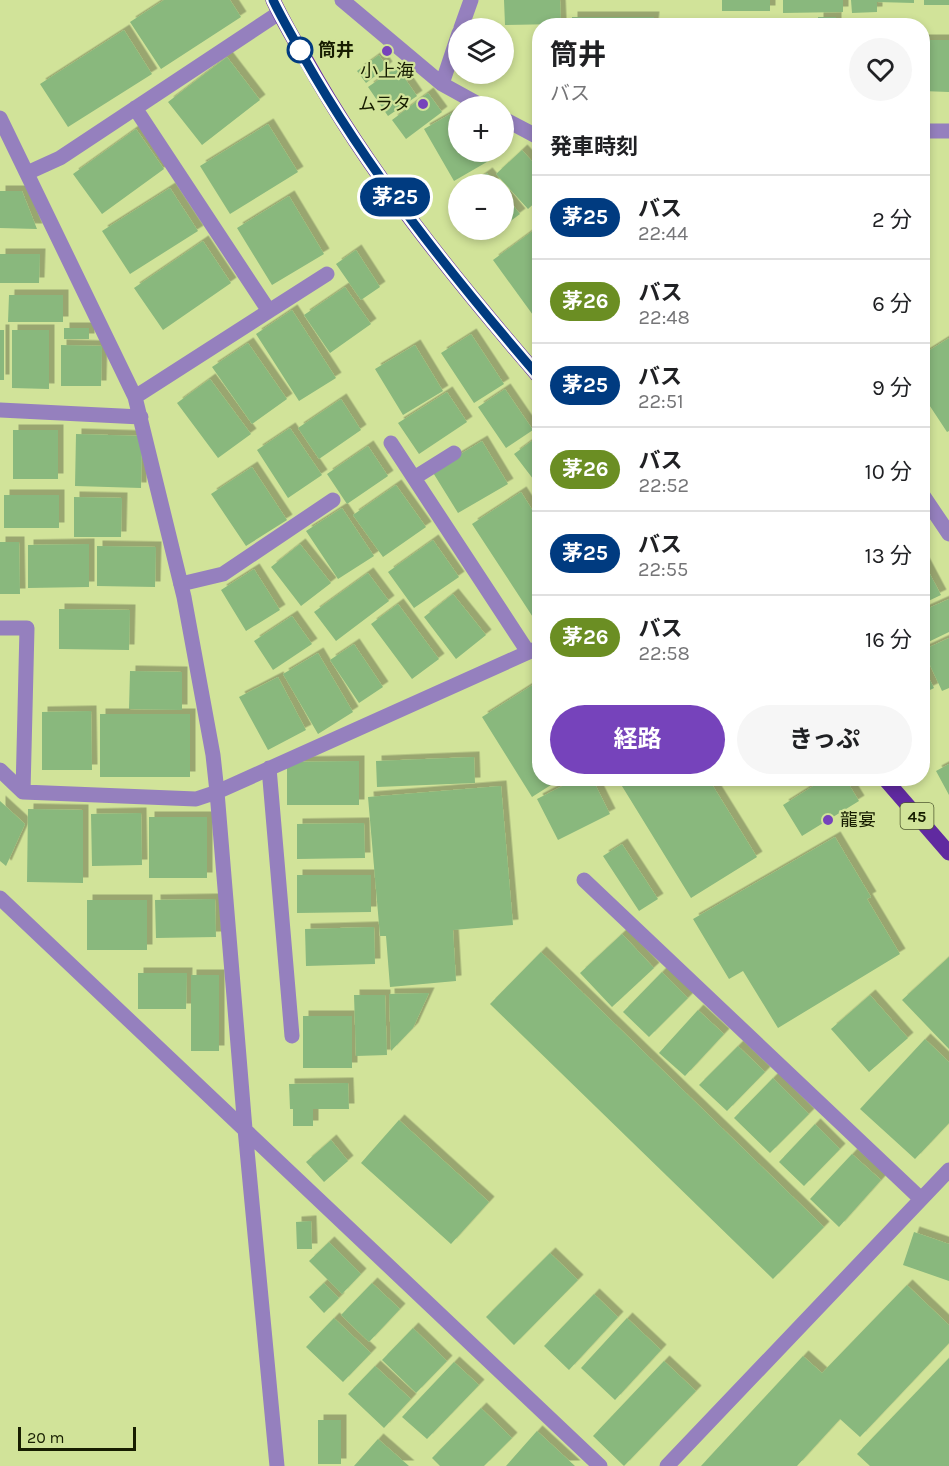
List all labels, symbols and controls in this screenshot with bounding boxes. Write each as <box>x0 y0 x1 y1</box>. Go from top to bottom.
map controls <box>448 18 514 240</box>
button: layers <box>448 18 514 84</box>
marker: 筒井 <box>287 37 313 63</box>
text: 筒井 <box>550 38 606 71</box>
button: heart <box>849 38 912 101</box>
place label: 筒井 <box>318 39 354 61</box>
marker: 小上海 <box>380 44 394 58</box>
place label: 小上海 <box>360 60 414 82</box>
text: バス <box>550 82 590 105</box>
place label: ムラタ <box>358 93 411 115</box>
button: + <box>448 96 514 162</box>
marker: ムラタ <box>416 97 430 111</box>
text: 発車時刻 <box>550 134 638 160</box>
button: − <box>448 174 514 240</box>
line badge: 茅25 <box>360 178 430 216</box>
text: 茅25 <box>372 185 418 209</box>
text: バス <box>638 196 682 222</box>
text: 茅25 <box>562 205 608 229</box>
text: 2 分 <box>872 207 912 233</box>
text: 22:44 <box>638 222 688 245</box>
text: バス <box>638 280 682 306</box>
text: 茅26 <box>562 289 608 313</box>
text: 6 分 <box>872 291 912 317</box>
text: 22:48 <box>638 306 690 329</box>
text: バス <box>638 364 682 390</box>
text: 茅25 <box>562 373 608 397</box>
text: 9 分 <box>872 375 912 401</box>
text: 22:51 <box>638 390 684 413</box>
text: バス <box>638 448 682 474</box>
text: 茅26 <box>562 457 608 481</box>
text: 10 分 <box>864 459 912 485</box>
text: 22:52 <box>638 474 689 497</box>
text: バス <box>638 532 682 558</box>
text: 茅25 <box>562 541 608 565</box>
text: 13 分 <box>865 543 912 569</box>
text: 22:55 <box>638 558 688 581</box>
text: バス <box>638 616 682 642</box>
text: 茅26 <box>562 625 608 649</box>
text: 16 分 <box>865 627 912 653</box>
text: 22:58 <box>638 642 690 665</box>
button: 経路 <box>550 705 725 774</box>
button: きっぷ <box>737 705 912 774</box>
road number: 45 <box>900 803 934 829</box>
place label: 龍宴 <box>840 809 876 831</box>
marker: 龍宴 <box>821 813 835 827</box>
scale bar <box>18 1424 136 1452</box>
text: 20 m <box>27 1428 65 1447</box>

